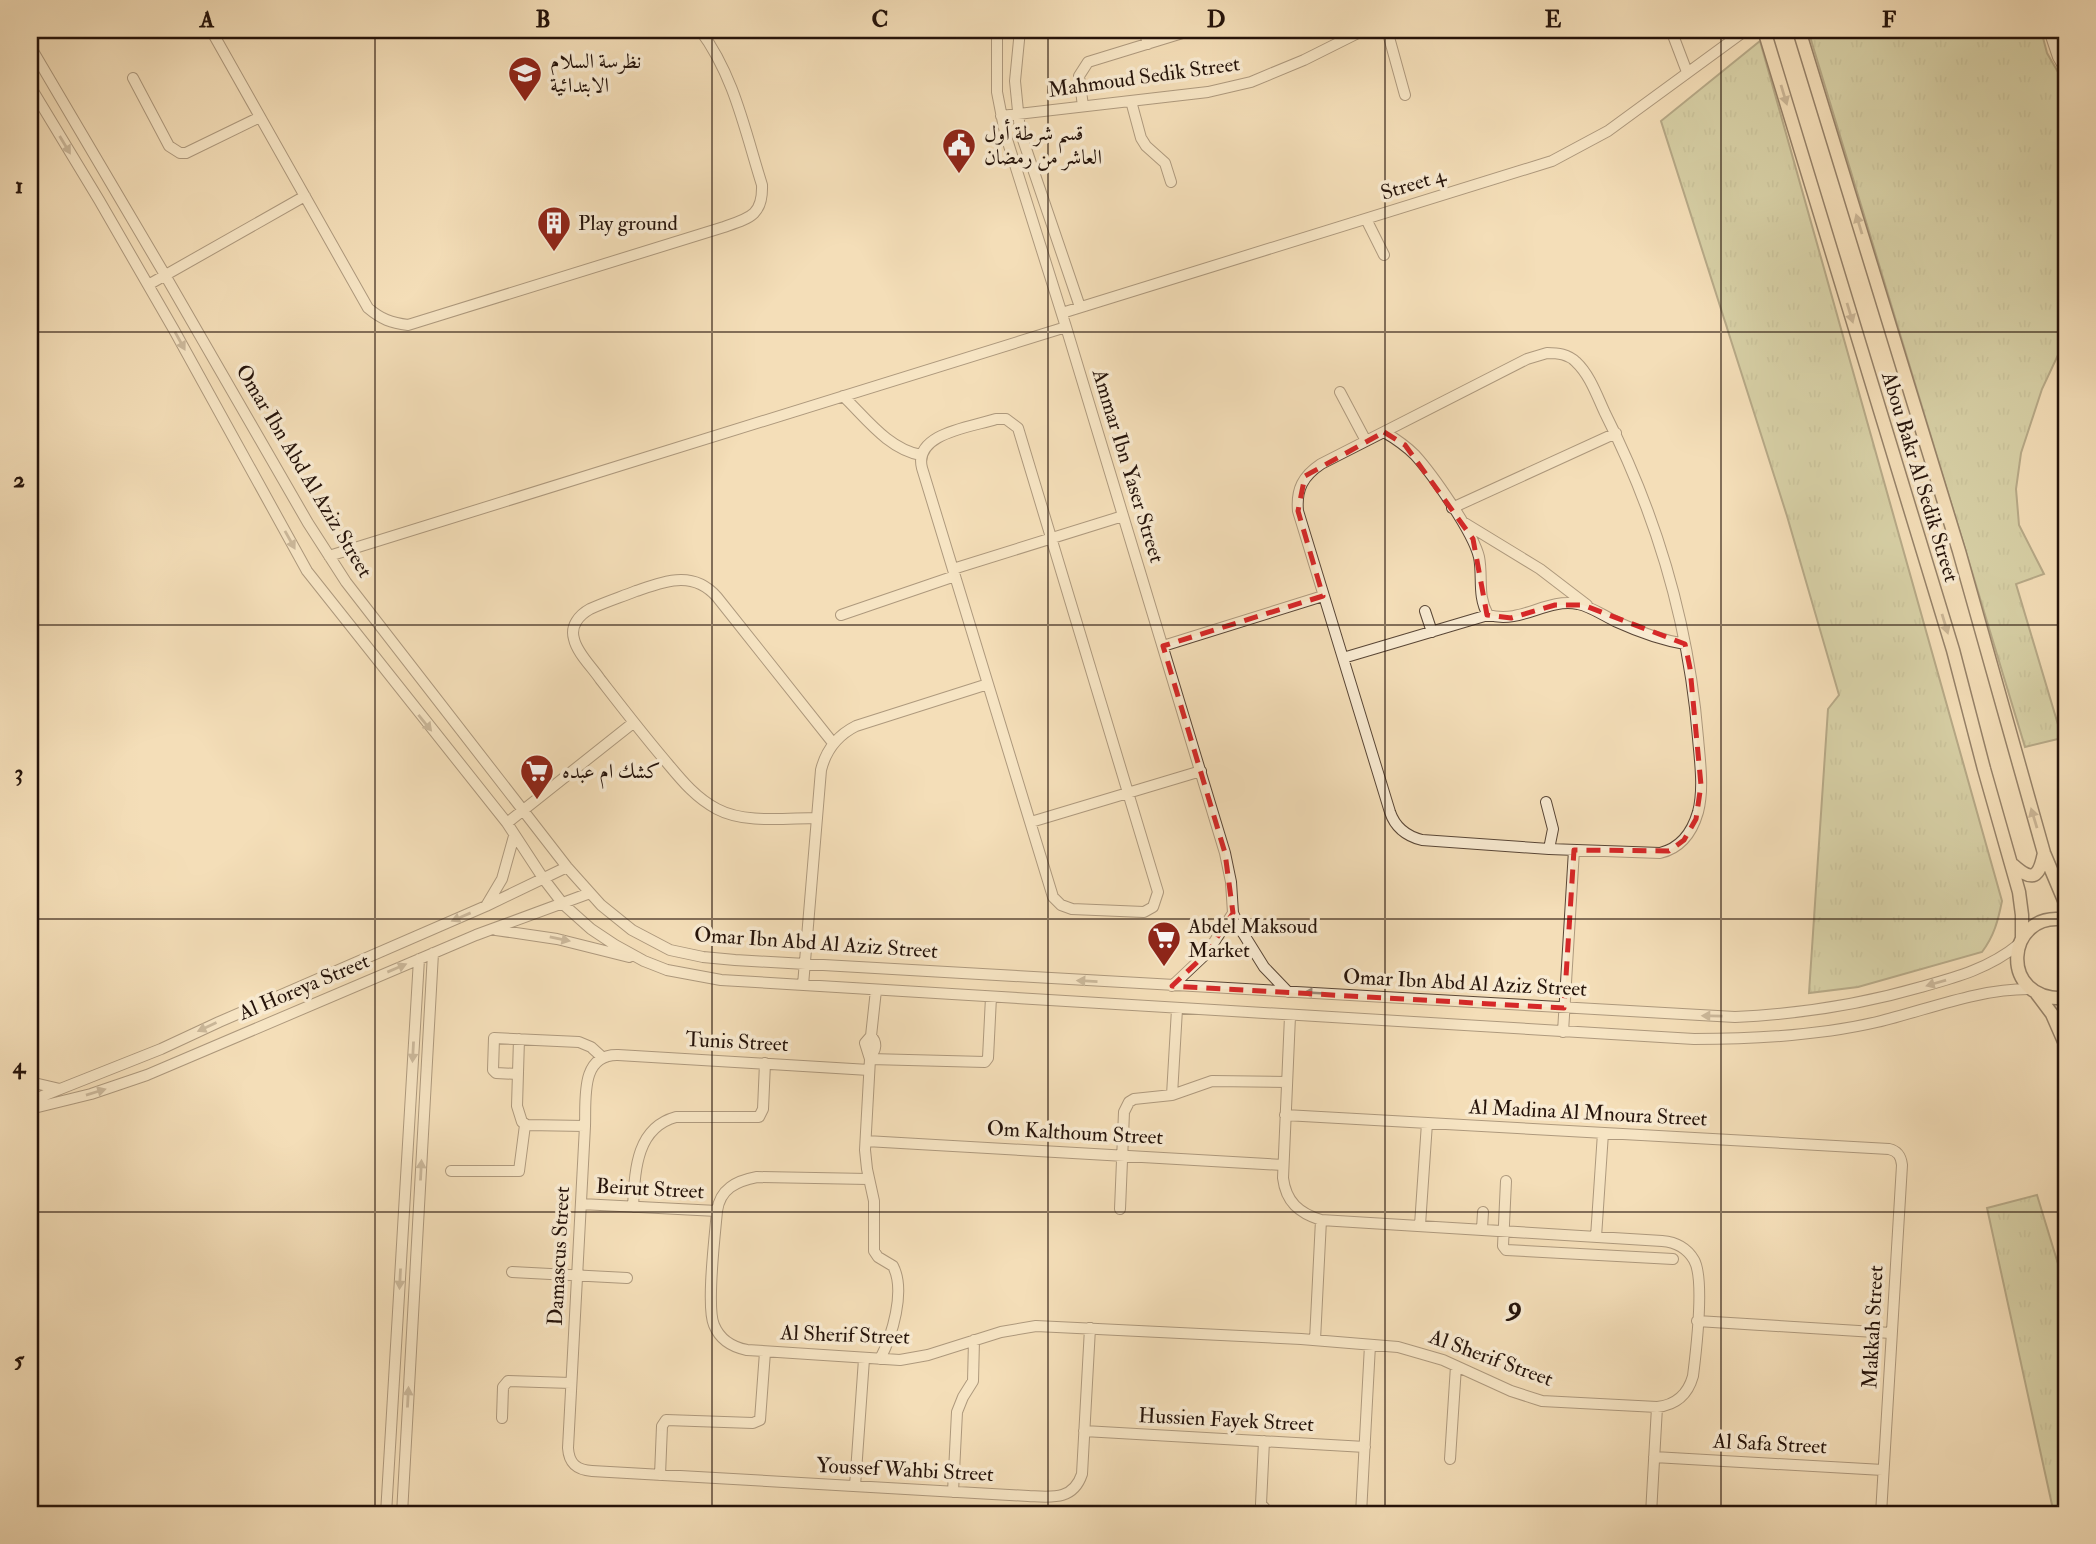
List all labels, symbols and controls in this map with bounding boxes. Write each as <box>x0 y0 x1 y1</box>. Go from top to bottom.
text: A <box>199 5 215 34</box>
text: B <box>535 5 551 34</box>
text: C <box>872 5 888 34</box>
text: D <box>1207 5 1225 34</box>
text: E <box>1545 5 1562 34</box>
text: F <box>1882 5 1897 34</box>
place label: نظرسة السلام الابتدائية <box>550 48 641 99</box>
street label: Mahmoud Sedik Street <box>1046 50 1242 104</box>
school or university icon: نظرسة السلام الابتدائية <box>506 54 544 103</box>
one-way arrow <box>1779 85 1789 106</box>
place label: قسم شرطة أول العاشر من رمضان <box>984 118 1102 171</box>
public building icon: قسم شرطة أول العاشر من رمضان <box>940 126 978 175</box>
one-way arrow <box>59 135 72 154</box>
street label: Street 4 <box>1377 161 1450 207</box>
text: 1 <box>15 171 23 200</box>
building icon: Play ground <box>535 204 573 253</box>
place label: Play ground <box>578 210 679 237</box>
one-way arrow <box>1853 213 1863 234</box>
one-way arrow <box>1846 302 1856 323</box>
one-way arrow <box>174 332 186 351</box>
street label: Omar Ibn Abd Al Aziz Street <box>230 359 379 583</box>
street label: Ammar Ibn Yaser Street <box>1085 365 1170 566</box>
street label: Abou Bakr Al Sedik Street <box>1875 368 1965 586</box>
text: 2 <box>13 465 25 494</box>
one-way arrow <box>284 531 296 550</box>
one-way arrow <box>1941 614 1951 635</box>
one-way arrow <box>418 713 433 731</box>
supermarket icon: كشك ام عبده <box>518 752 556 801</box>
text: 3 <box>15 758 23 787</box>
place label: كشك ام عبده <box>562 758 661 789</box>
one-way arrow <box>2029 807 2039 828</box>
one-way arrow <box>450 912 471 923</box>
place label: Abdel Maksoud Market <box>1187 913 1318 964</box>
supermarket icon: Abdel Maksoud Market <box>1145 919 1183 968</box>
street label: Omar Ibn Abd Al Aziz Street <box>693 921 939 965</box>
one-way arrow <box>549 934 571 945</box>
street label: Al Horeya Street <box>234 947 374 1027</box>
one-way arrow <box>387 963 408 974</box>
street label: Omar Ibn Abd Al Aziz Street <box>1342 963 1588 1003</box>
one-way arrow <box>1076 975 1098 986</box>
one-way arrow <box>1925 978 1946 988</box>
one-way arrow <box>1303 988 1325 999</box>
one-way arrow <box>1701 1010 1723 1022</box>
one-way arrow <box>197 1021 217 1033</box>
street label: Tunis Street <box>685 1026 789 1058</box>
one-way arrow <box>407 1041 418 1063</box>
text: 4 <box>12 1051 27 1080</box>
one-way arrow <box>86 1086 107 1097</box>
street label: Al Madina Al Mnoura Street <box>1467 1093 1708 1133</box>
street label: Om Kalthoum Street <box>986 1115 1164 1151</box>
one-way arrow <box>416 1159 427 1181</box>
street label: Beirut Street <box>595 1173 705 1205</box>
street label: Damascus Street <box>542 1185 576 1326</box>
street label: Makkah Street <box>1856 1265 1890 1389</box>
one-way arrow <box>394 1268 405 1290</box>
district label: 9 <box>1505 1289 1524 1324</box>
street label: Al Sherif Street <box>779 1319 911 1351</box>
street label: Al Sherif Street <box>1424 1323 1557 1393</box>
text: 5 <box>14 1345 25 1374</box>
one-way arrow <box>403 1386 414 1408</box>
street label: Hussien Fayek Street <box>1138 1402 1315 1438</box>
street label: Al Safa Street <box>1711 1427 1828 1460</box>
street label: Youssef Wahbi Street <box>816 1452 995 1488</box>

